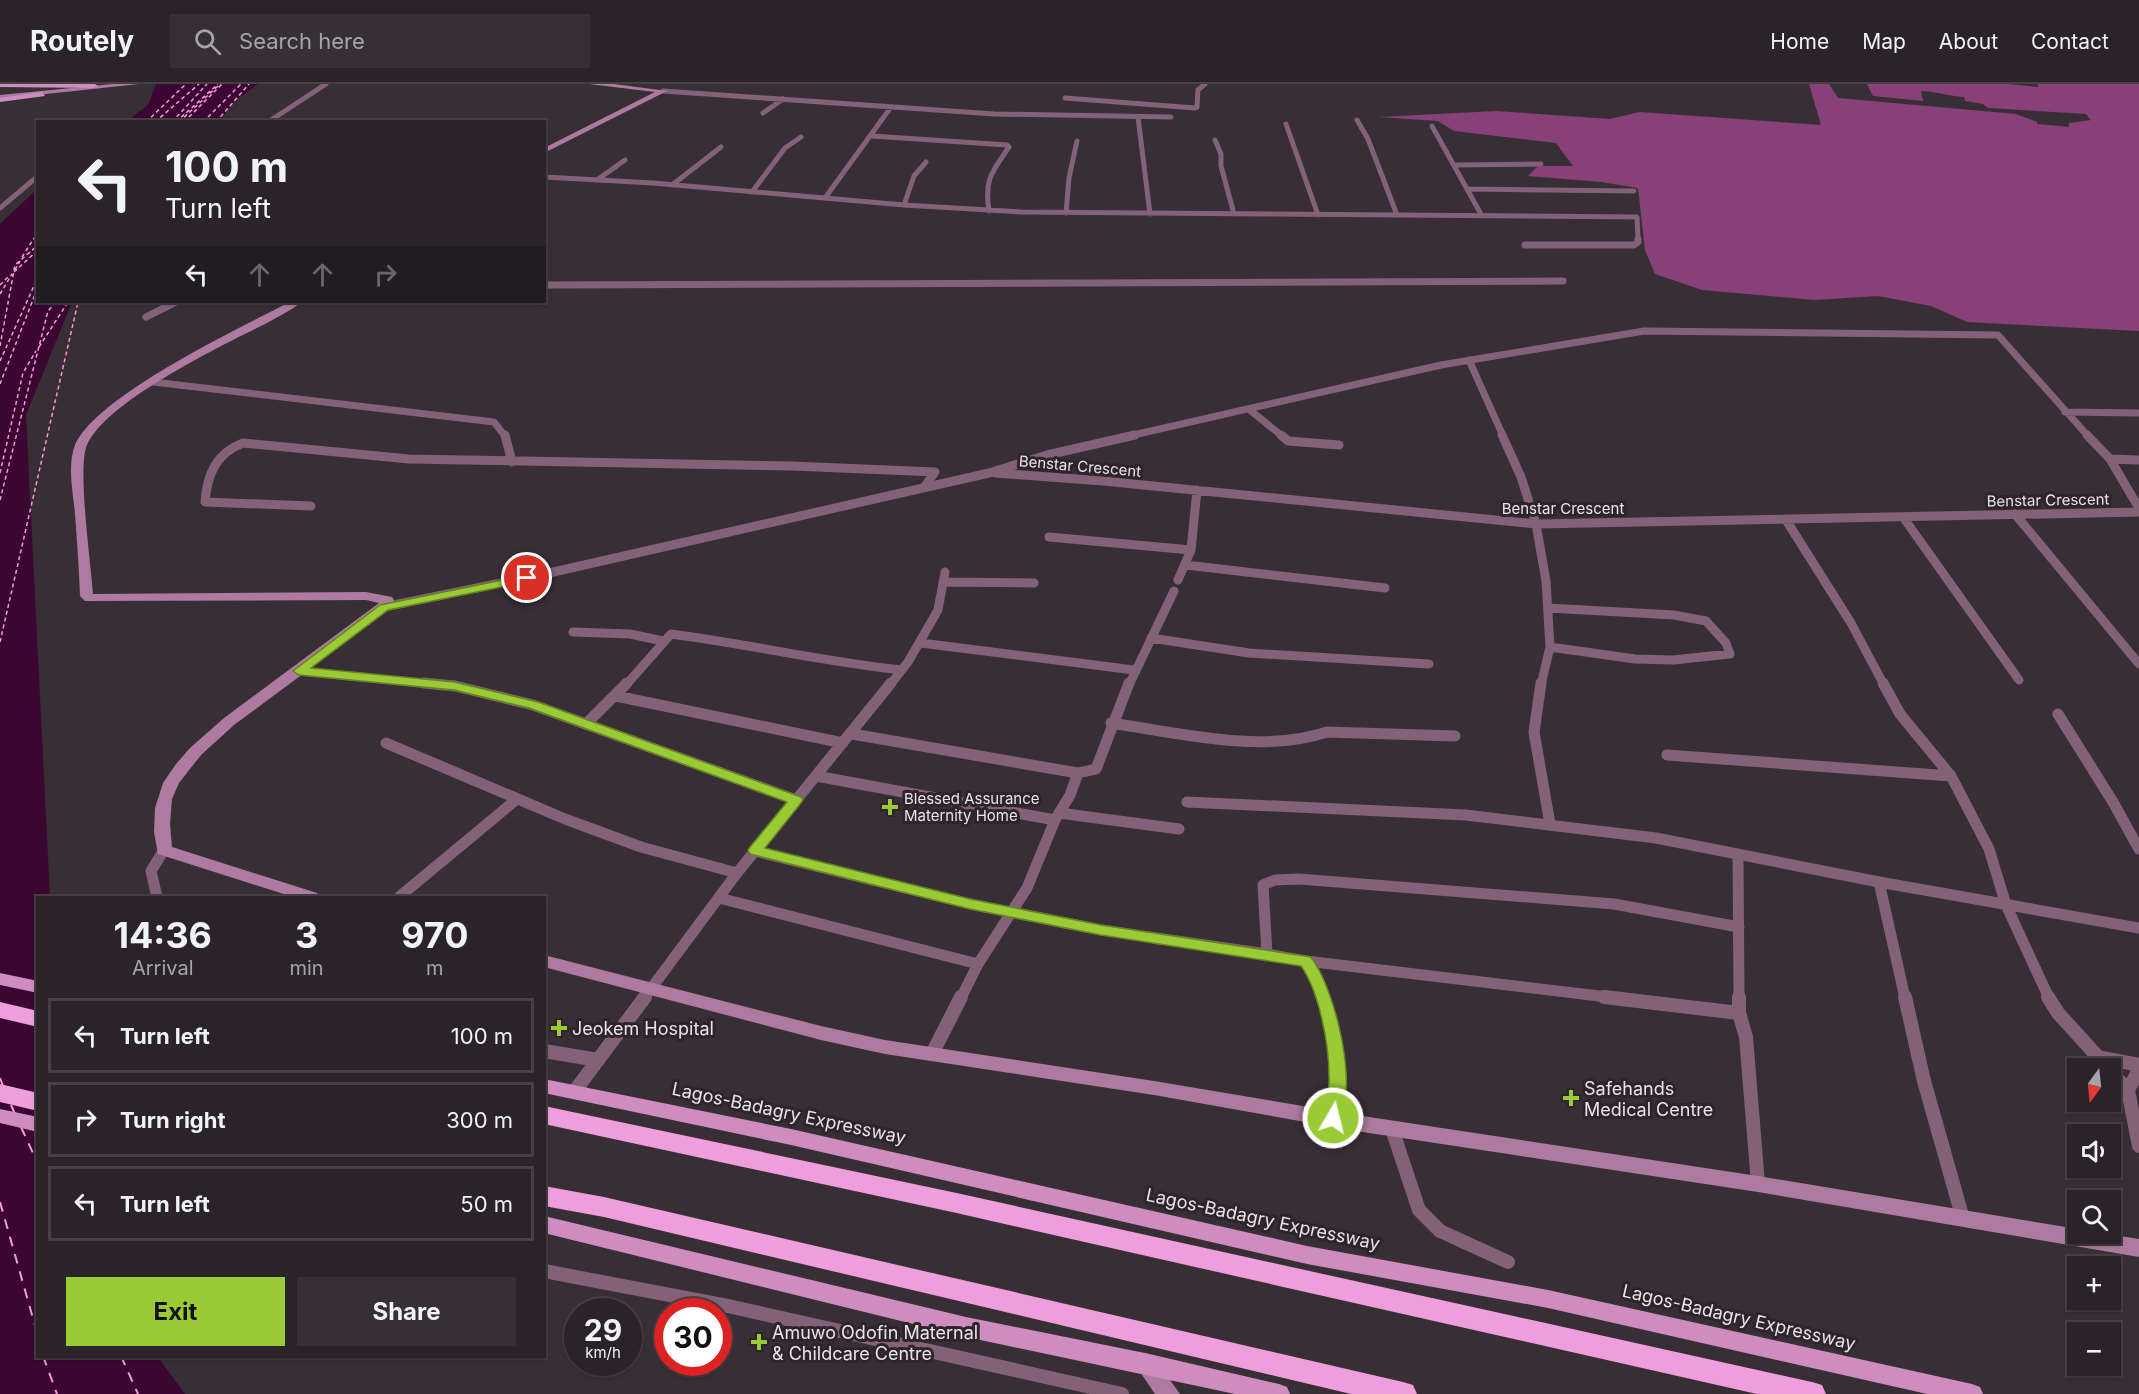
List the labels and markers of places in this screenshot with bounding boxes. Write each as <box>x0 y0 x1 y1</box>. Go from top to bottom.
pin <box>501 552 552 603</box>
place label: Blessed Assurance Maternity Home <box>904 789 1039 825</box>
marker: Blessed Assurance Maternity Home <box>881 798 899 816</box>
place label: Jeokem Hospital <box>572 1018 714 1039</box>
marker: Jeokem Hospital <box>550 1019 568 1037</box>
place label: Safehands Medical Centre <box>1584 1078 1713 1120</box>
marker: Safehands Medical Centre <box>1562 1089 1580 1107</box>
place label: Amuwo Odofin Maternal & Childcare Centre <box>772 1322 978 1364</box>
marker: Amuwo Odofin Maternal & Childcare Centre <box>750 1333 768 1351</box>

